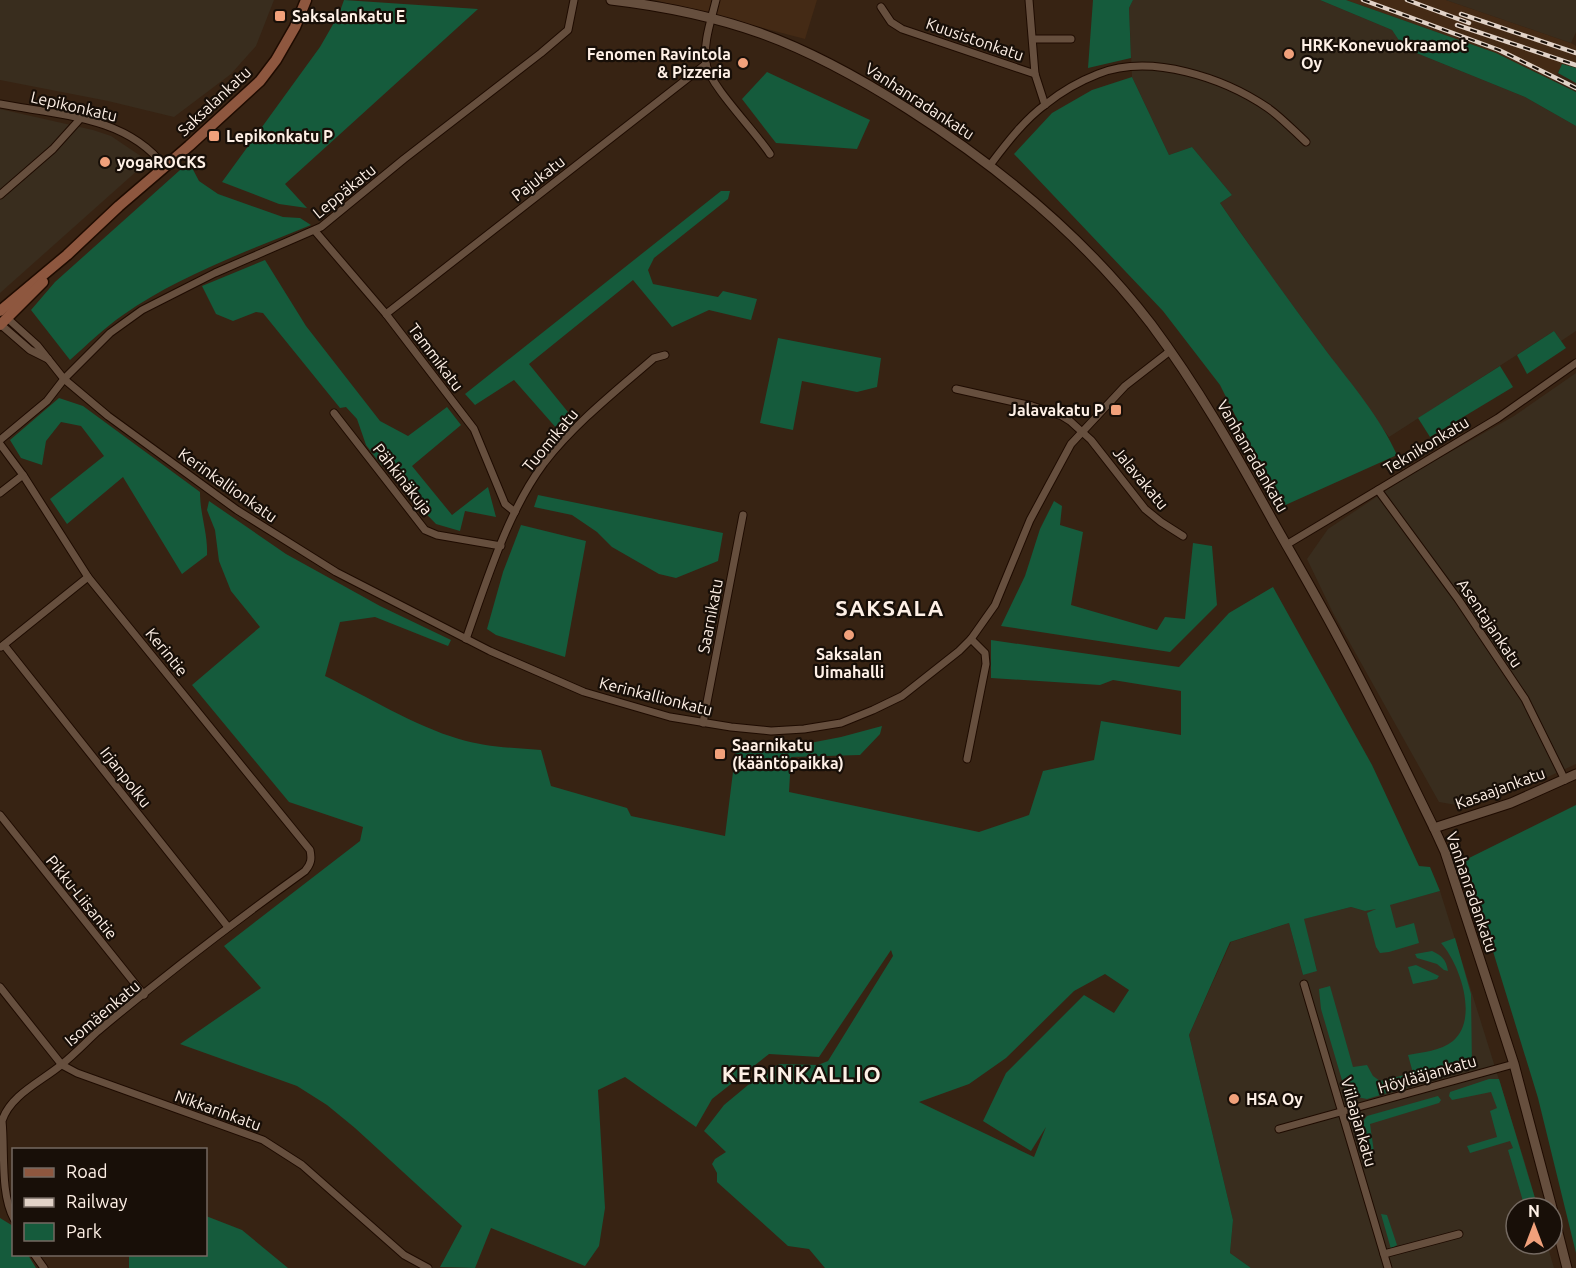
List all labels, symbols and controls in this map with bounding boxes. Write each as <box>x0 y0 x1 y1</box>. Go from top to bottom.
place label: Saksalankatu E <box>292 7 405 25</box>
marker: Saksalankatu E <box>273 9 287 23</box>
street label: Kuusistonkatu <box>924 14 1026 64</box>
place label: HRK-Konevuokraamot Oy <box>1301 36 1467 72</box>
place label: Fenomen Ravintola & Pizzeria <box>587 45 731 81</box>
marker: HRK-Konevuokraamot Oy <box>1282 47 1296 61</box>
marker: Fenomen Ravintola & Pizzeria <box>736 56 750 70</box>
street label: Vanhanradankatu <box>862 59 978 143</box>
street label: Saksalankatu <box>174 63 254 139</box>
street label: Lepikonkatu <box>29 87 119 125</box>
place label: Lepikonkatu P <box>226 127 333 145</box>
marker: Lepikonkatu P <box>207 129 221 143</box>
street label: Pajukatu <box>508 152 568 204</box>
place label: yogaROCKS <box>117 153 206 171</box>
marker: yogaROCKS <box>98 155 112 169</box>
street label: Leppäkatu <box>309 160 379 222</box>
street label: Tammikatu <box>405 320 467 394</box>
street label: Vanhanradankatu <box>1214 397 1292 515</box>
place label: Jalavakatu P <box>1009 401 1104 419</box>
marker: Jalavakatu P <box>1109 403 1123 417</box>
street label: Tuomikatu <box>519 405 581 475</box>
street label: Teknikonkatu <box>1380 413 1472 477</box>
street label: Pähkinäkuja <box>370 440 436 518</box>
street label: Jalavakatu <box>1110 443 1172 513</box>
street label: Kerinkallionkatu <box>175 444 281 526</box>
street label: Asentajankatu <box>1454 575 1526 671</box>
street label: Saarnikatu <box>694 577 726 655</box>
district label: SAKSALA <box>835 595 945 620</box>
street label: Kerintie <box>142 624 192 680</box>
marker: Saksalan Uimahalli <box>842 628 856 642</box>
place label: Saksalan Uimahalli <box>814 645 884 681</box>
street label: Kerinkallionkatu <box>597 673 715 719</box>
place label: Saarnikatu (kääntöpaikka) <box>732 736 844 773</box>
street label: Irjanpolku <box>97 743 155 811</box>
marker: Saarnikatu (kääntöpaikka) <box>713 747 727 761</box>
street label: Kasaajankatu <box>1453 763 1547 813</box>
street label: Vanhanradankatu <box>1443 829 1501 955</box>
street label: Pikku-Liisantie <box>43 851 121 943</box>
street label: Isomäenkatu <box>61 976 143 1050</box>
street label: Höylääjankatu <box>1376 1051 1478 1097</box>
district label: KERINKALLIO <box>722 1061 882 1086</box>
street label: Viilaajankatu <box>1338 1075 1380 1169</box>
street label: Nikkarinkatu <box>172 1086 264 1134</box>
place label: HSA Oy <box>1246 1090 1303 1108</box>
marker: HSA Oy <box>1227 1092 1241 1106</box>
legend <box>12 1148 207 1256</box>
text: Road <box>66 1161 108 1181</box>
text: Railway <box>66 1191 128 1211</box>
north arrow <box>1504 1196 1564 1256</box>
text: N <box>1528 1202 1540 1220</box>
text: Park <box>66 1221 102 1241</box>

